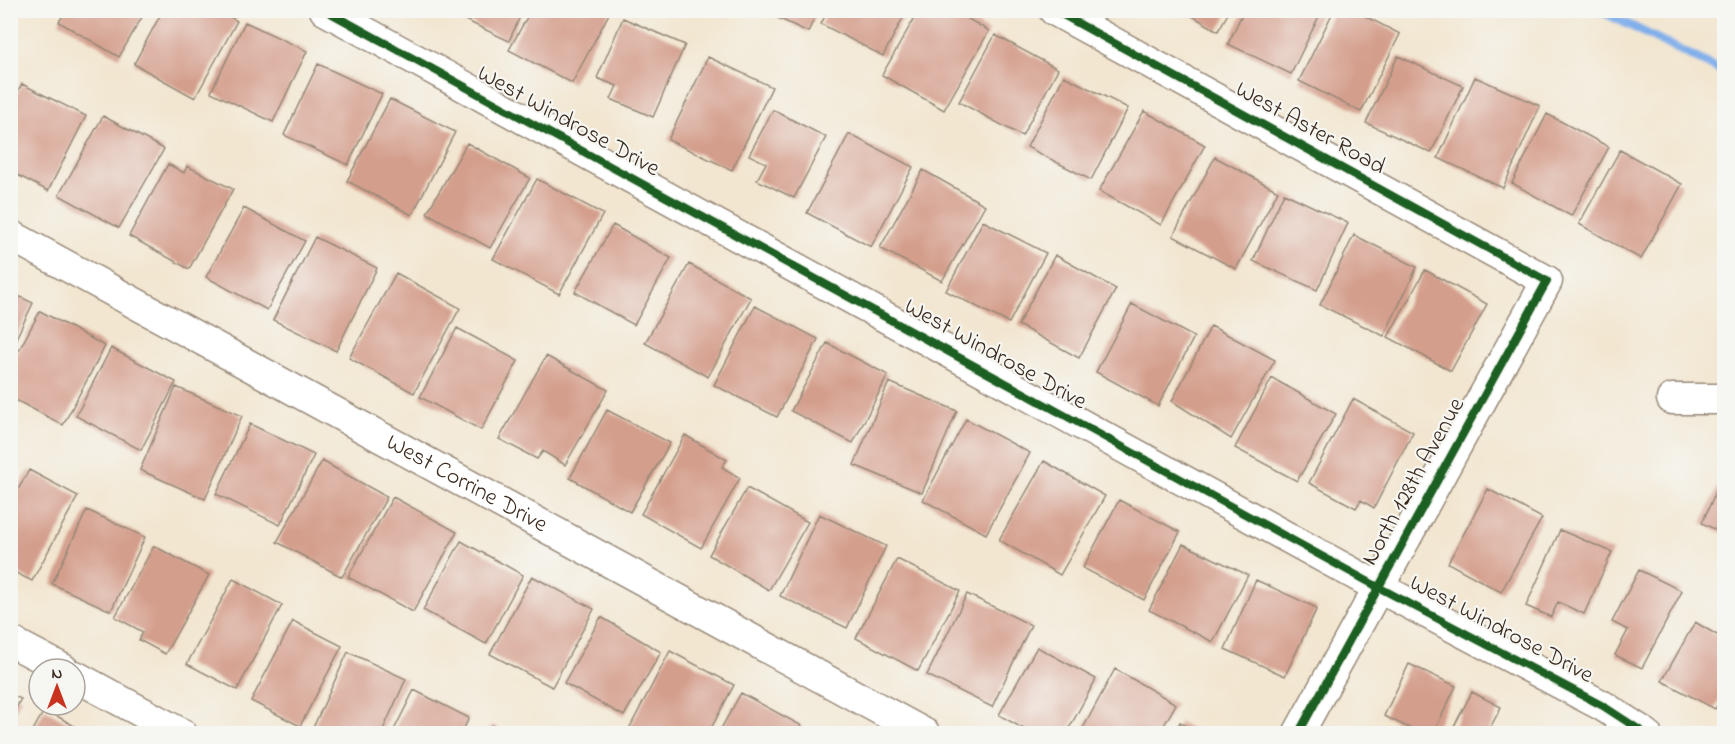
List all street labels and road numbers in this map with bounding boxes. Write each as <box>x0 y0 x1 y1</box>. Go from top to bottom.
street label: West Windrose Drive <box>470 57 666 187</box>
street label: West Aster Road <box>1228 73 1392 185</box>
street label: West Windrose Drive <box>897 290 1093 420</box>
street label: North 128th Avenue <box>1353 391 1475 572</box>
street label: West Corrine Drive <box>379 426 554 542</box>
street label: West Windrose Drive <box>1403 567 1600 693</box>

